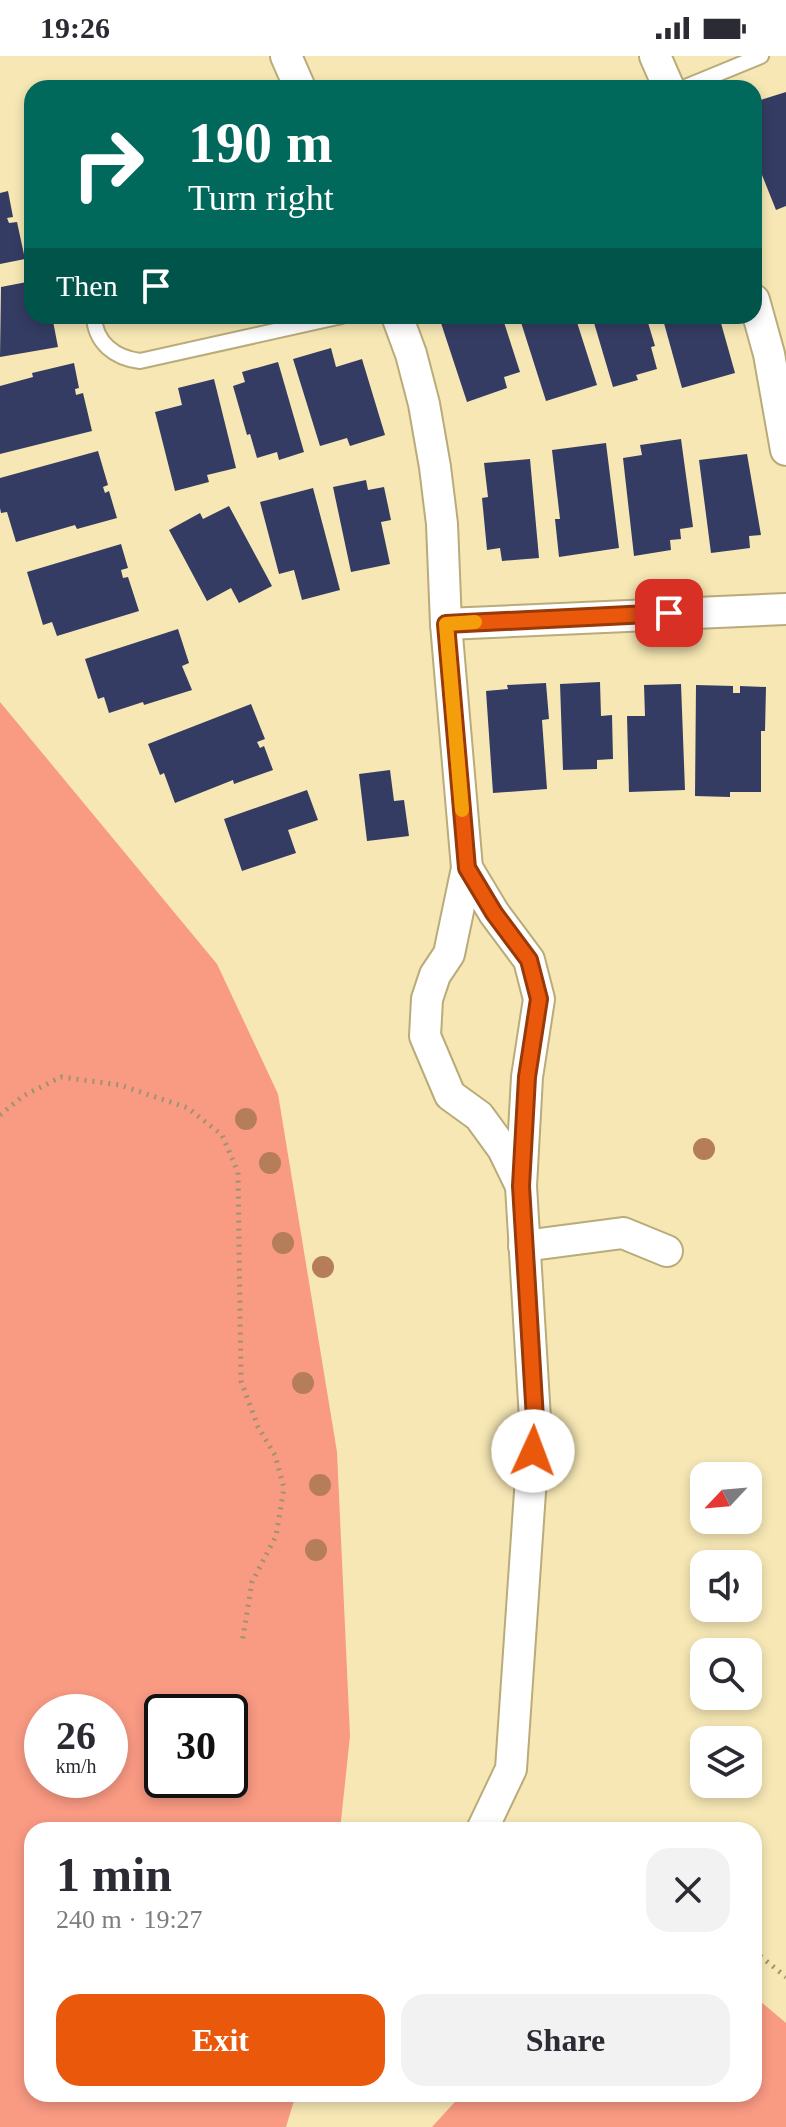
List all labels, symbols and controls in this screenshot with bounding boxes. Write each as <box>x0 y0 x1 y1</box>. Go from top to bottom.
text: 19:26 <box>40 11 110 44</box>
icon: right <box>56 112 160 216</box>
text: 190 m <box>188 112 333 174</box>
text: Turn right <box>188 178 334 218</box>
icon: arrive <box>134 264 178 308</box>
text: Then <box>56 269 118 302</box>
pin <box>635 579 703 647</box>
icon: arrive <box>647 591 691 635</box>
position arrow <box>491 1409 575 1493</box>
north arrow <box>690 1462 762 1534</box>
map controls <box>690 1462 762 1798</box>
button: sound <box>690 1550 762 1622</box>
button: search <box>690 1638 762 1710</box>
speed limit sign: 30 <box>144 1694 248 1798</box>
text: 26 <box>56 1713 96 1758</box>
button: layers <box>690 1726 762 1798</box>
text: km/h <box>55 1755 97 1777</box>
text: 1 min <box>56 1848 172 1901</box>
button: close <box>646 1848 730 1932</box>
text: 240 m · 19:27 <box>56 1905 203 1934</box>
button: Exit <box>56 1994 385 2086</box>
button: Share <box>401 1994 730 2086</box>

